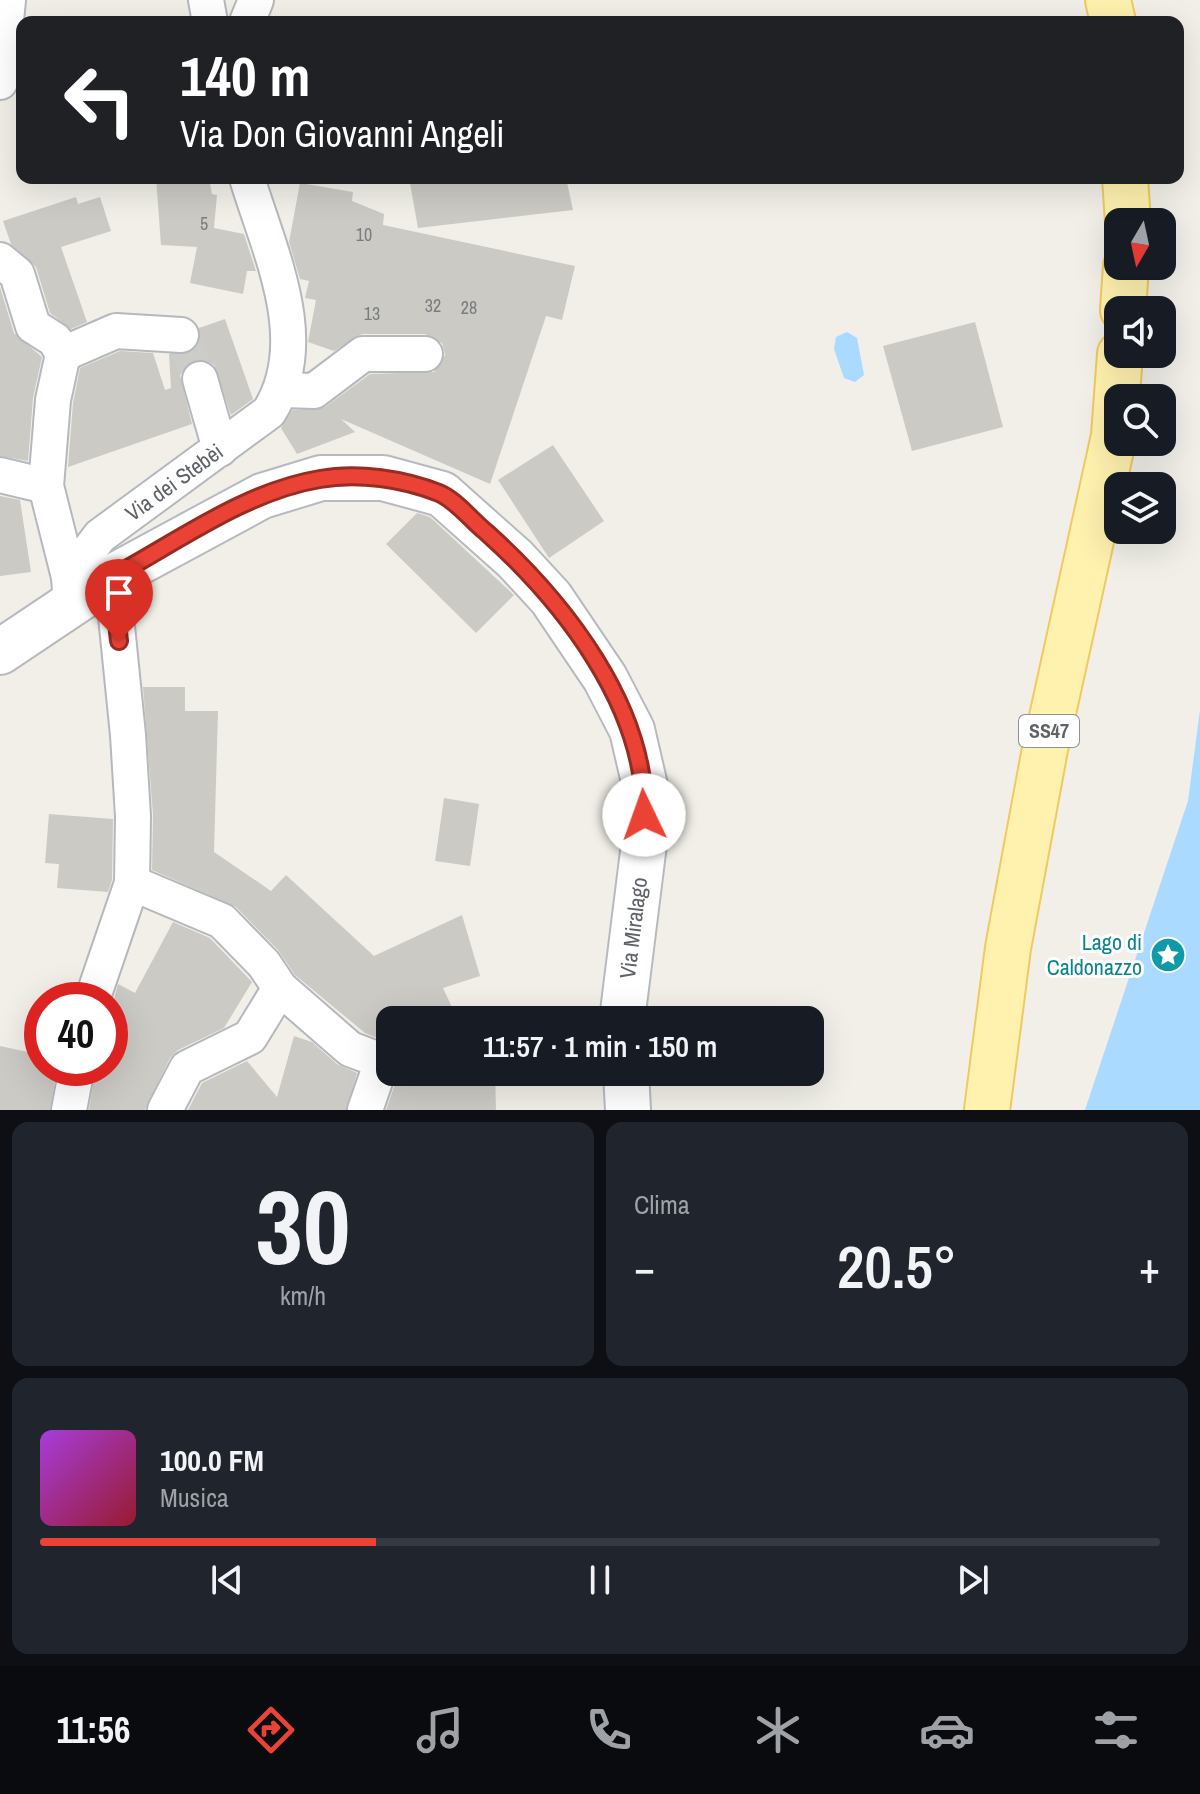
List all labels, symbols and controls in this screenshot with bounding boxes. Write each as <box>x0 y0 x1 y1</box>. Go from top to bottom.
text: 140 m <box>180 38 310 113</box>
icon: left <box>48 48 152 152</box>
text: Via Don Giovanni Angeli <box>180 110 504 158</box>
north arrow <box>1104 208 1176 280</box>
map controls <box>1104 208 1176 544</box>
house number: 5 <box>200 211 208 236</box>
house number: 10 <box>356 222 372 247</box>
house number: 32 <box>425 293 441 318</box>
house number: 28 <box>461 295 477 320</box>
button: sound <box>1104 296 1176 368</box>
house number: 13 <box>364 301 380 326</box>
button: search <box>1104 384 1176 456</box>
street label: Via dei Stebèi <box>119 436 229 528</box>
button: layers <box>1104 472 1176 544</box>
pin <box>85 559 153 641</box>
icon: arrive <box>97 571 141 615</box>
road number: SS47 <box>1019 715 1079 747</box>
position arrow <box>602 773 686 857</box>
street label: Via Miralago <box>612 876 654 980</box>
place label: Lago di Caldonazzo <box>1047 927 1142 982</box>
place icon: Lago di Caldonazzo <box>1149 936 1187 974</box>
speed limit sign: 40 <box>24 982 128 1086</box>
text: 11:57 · 1 min · 150 m <box>483 1026 717 1066</box>
text: 30 <box>256 1156 350 1296</box>
text: Clima <box>634 1187 690 1222</box>
text: 20.5° <box>837 1226 957 1307</box>
text: − <box>634 1237 655 1297</box>
text: + <box>1139 1237 1160 1297</box>
text: km/h <box>280 1278 326 1313</box>
text: 100.0 FM <box>160 1440 264 1480</box>
text: Musica <box>160 1480 229 1515</box>
icon: previous <box>205 1558 249 1602</box>
icon: pause <box>578 1558 622 1602</box>
icon: next <box>951 1558 995 1602</box>
icon: directions <box>243 1702 299 1758</box>
icon: music <box>412 1702 468 1758</box>
icon: phone <box>581 1702 637 1758</box>
icon: climate <box>750 1702 806 1758</box>
icon: car <box>919 1702 975 1758</box>
icon: filters <box>1088 1702 1144 1758</box>
text: 11:56 <box>56 1706 130 1754</box>

